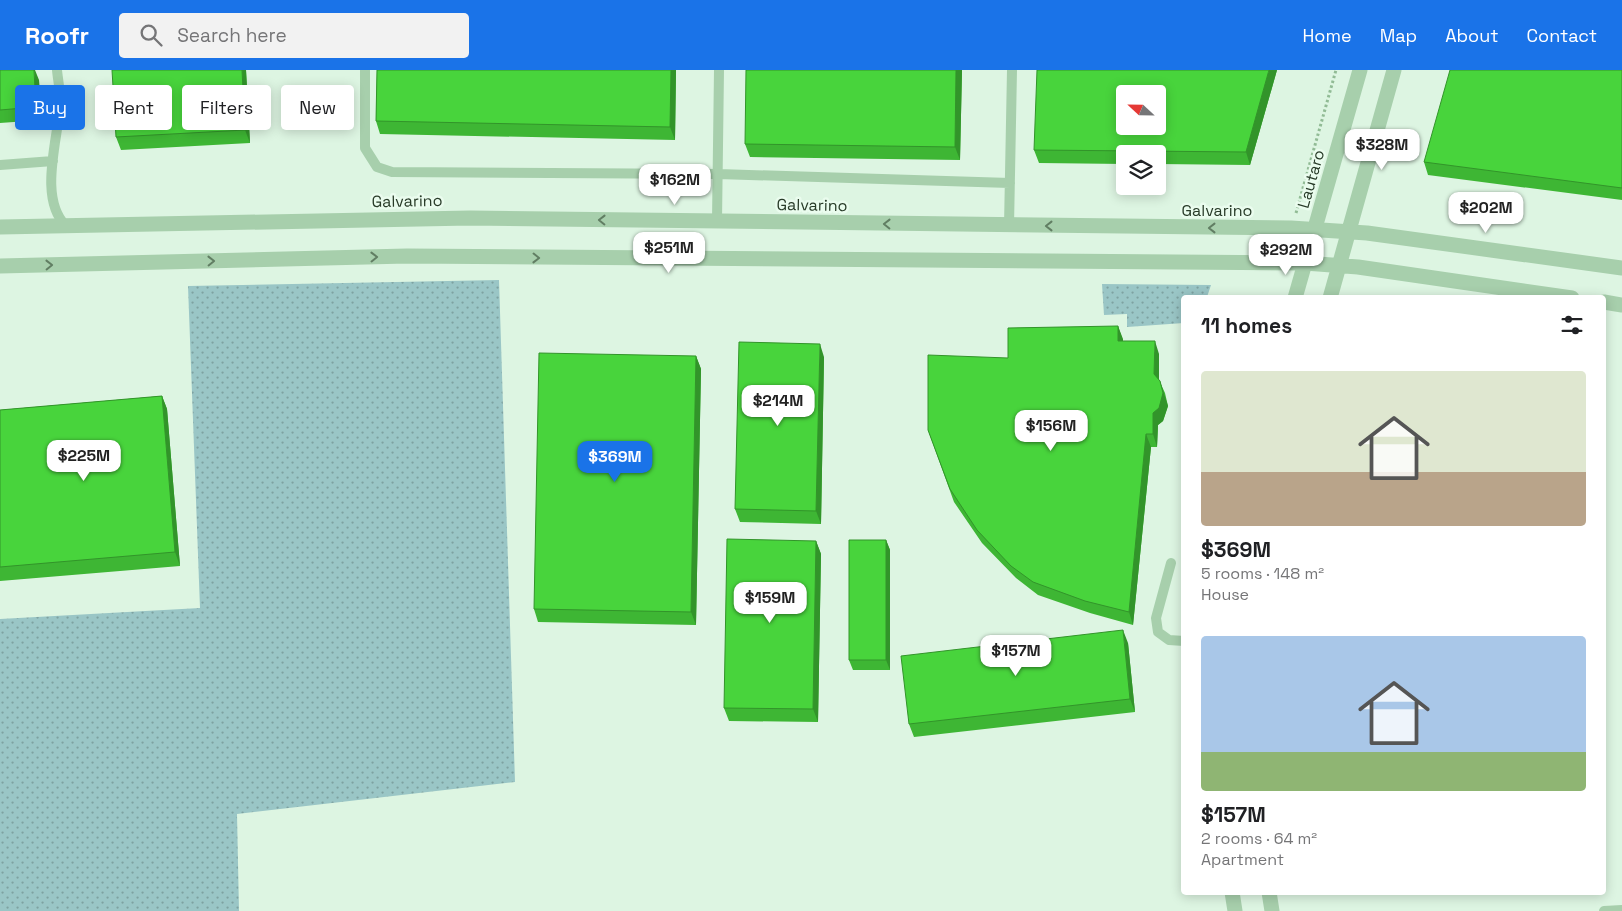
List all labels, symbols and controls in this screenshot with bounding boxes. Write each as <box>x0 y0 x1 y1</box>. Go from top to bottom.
search box <box>119 13 469 58</box>
text: Roofr <box>25 20 89 51</box>
icon: search <box>137 21 165 49</box>
text: Search here <box>177 23 287 48</box>
text: Home <box>1303 24 1352 47</box>
text: Map <box>1380 24 1417 47</box>
text: About <box>1445 24 1499 47</box>
text: Contact <box>1527 24 1597 47</box>
chip: Buy <box>15 85 85 130</box>
chip: Rent <box>95 85 172 130</box>
chip: Filters <box>182 85 271 130</box>
chip: New <box>281 85 354 130</box>
north arrow <box>1116 85 1166 135</box>
map controls <box>1116 85 1166 195</box>
pin: $328M <box>1347 128 1417 171</box>
text: $328M <box>1356 134 1408 155</box>
button: layers <box>1116 145 1166 195</box>
street label: Lautaro <box>1293 147 1329 211</box>
pin: $162M <box>640 164 710 206</box>
text: $162M <box>650 169 700 190</box>
street label: Galvarino <box>371 190 443 212</box>
pin: $202M <box>1451 191 1521 234</box>
street label: Galvarino <box>776 194 848 216</box>
text: $202M <box>1459 197 1513 218</box>
street label: Galvarino <box>1182 200 1252 221</box>
one-way arrow <box>598 215 606 225</box>
one-way arrow <box>883 218 891 229</box>
one-way arrow <box>1045 221 1053 231</box>
one-way arrow <box>1208 223 1216 233</box>
pin: $251M <box>634 232 704 274</box>
pin: $292M <box>1251 234 1321 276</box>
text: $251M <box>644 237 694 258</box>
text: $292M <box>1260 239 1312 260</box>
one-way arrow <box>370 252 378 262</box>
one-way arrow <box>532 253 540 263</box>
one-way arrow <box>208 256 215 266</box>
one-way arrow <box>45 260 53 270</box>
icon: filters <box>1558 311 1586 339</box>
text: 11 homes <box>1201 312 1292 339</box>
pin: $214M <box>743 384 813 427</box>
text: $214M <box>753 390 803 411</box>
icon: home <box>1349 403 1439 493</box>
pin: $156M <box>1016 410 1086 452</box>
text: $156M <box>1026 415 1076 436</box>
pin: $225M <box>49 440 119 482</box>
pin: $369M <box>580 440 650 483</box>
text: $225M <box>58 445 110 466</box>
text: $369M <box>588 446 642 467</box>
text: $369M <box>1201 536 1271 563</box>
text: 5 rooms · 148 m² <box>1201 563 1324 584</box>
pin: $159M <box>735 582 805 624</box>
text: House <box>1201 584 1249 605</box>
text: $159M <box>745 587 795 608</box>
pin: $157M <box>981 634 1051 677</box>
text: $157M <box>991 640 1041 661</box>
icon: home <box>1349 668 1439 758</box>
text: $157M <box>1201 801 1266 828</box>
text: 2 rooms · 64 m² <box>1201 828 1317 849</box>
text: Apartment <box>1201 849 1284 870</box>

